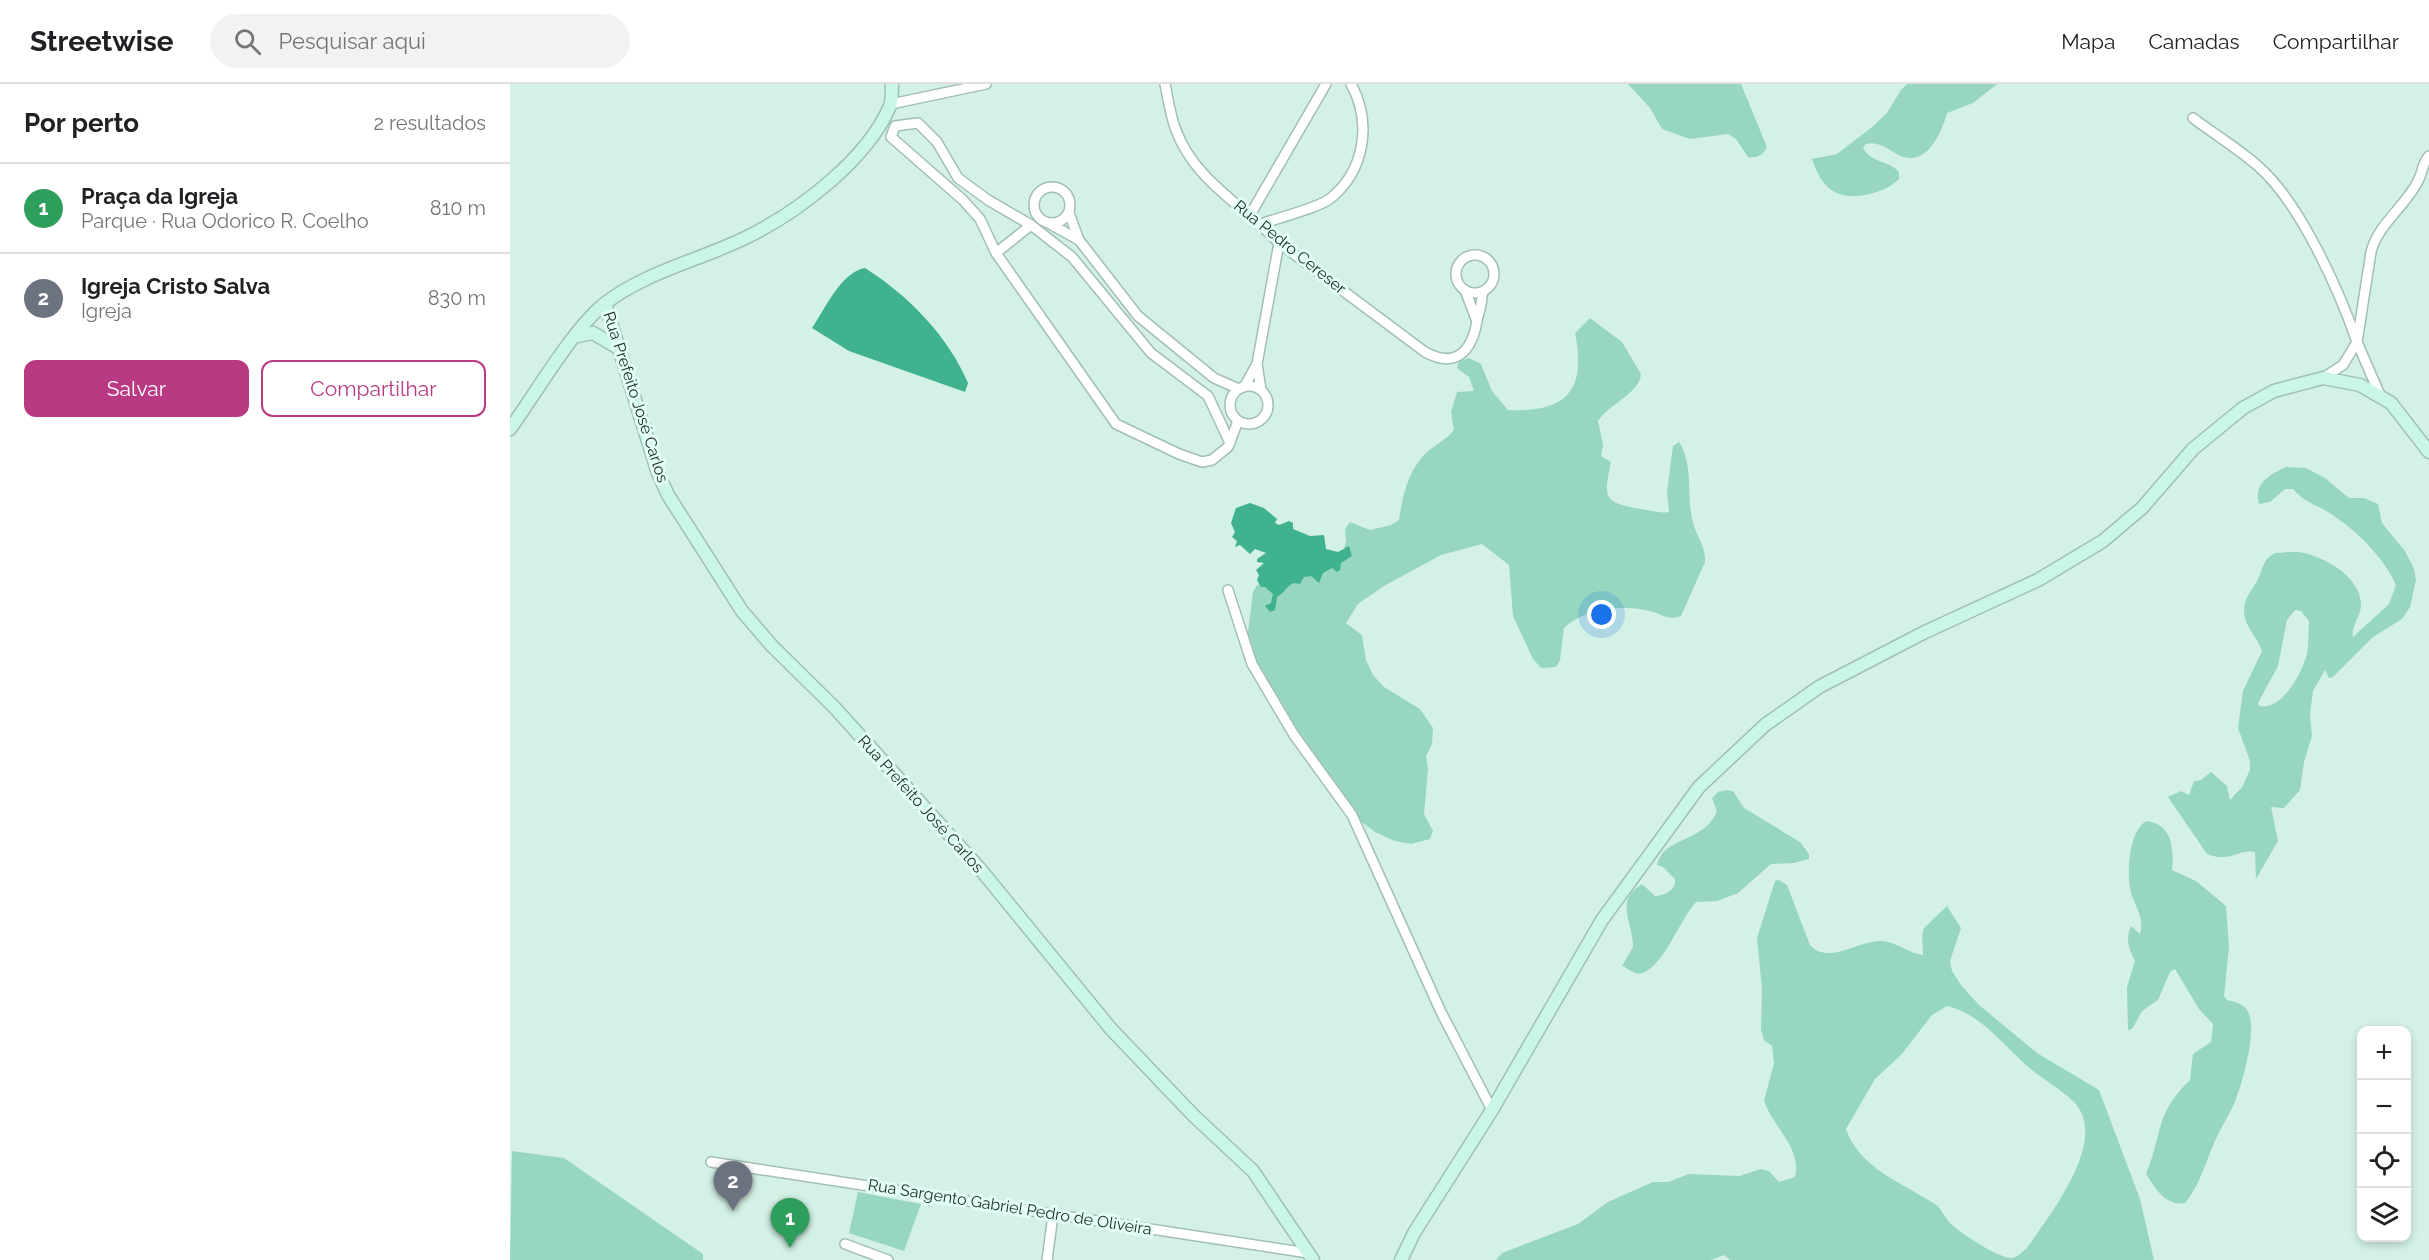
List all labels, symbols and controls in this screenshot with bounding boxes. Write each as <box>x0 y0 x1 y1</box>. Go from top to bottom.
search box <box>210 14 630 68</box>
text: Streetwise <box>30 25 174 58</box>
icon: search <box>231 25 264 58</box>
text: Pesquisar aqui <box>279 28 426 54</box>
text: Mapa <box>2061 29 2115 54</box>
text: Camadas <box>2148 29 2240 54</box>
text: Compartilhar <box>2273 29 2399 54</box>
text: Por perto <box>24 108 139 138</box>
text: 2 resultados <box>373 111 486 135</box>
text: Praça da Igreja <box>81 183 238 209</box>
text: 1 <box>39 196 48 220</box>
text: 810 m <box>430 196 486 220</box>
street label: Rua Pedro Cereser <box>1230 196 1350 298</box>
text: Parque · Rua Odorico R. Coelho <box>81 209 369 233</box>
text: Igreja Cristo Salva <box>81 273 270 299</box>
text: 2 <box>38 286 49 310</box>
text: 830 m <box>428 286 486 310</box>
text: Igreja <box>81 299 132 323</box>
street label: Rua Prefeito José Carlos <box>599 309 673 485</box>
button: Salvar <box>24 360 249 417</box>
button: Compartilhar <box>261 360 486 417</box>
your location <box>1587 600 1616 629</box>
street label: Rua Prefeito José Carlos <box>854 731 988 877</box>
map controls <box>2357 1026 2411 1242</box>
button: + <box>2357 1026 2411 1080</box>
button: − <box>2357 1080 2411 1134</box>
button: locate <box>2357 1134 2411 1188</box>
pin: 2 <box>714 1162 752 1211</box>
street label: Rua Sargento Gabriel Pedro de Oliveira <box>867 1175 1153 1239</box>
button: layers <box>2357 1188 2411 1242</box>
pin: 1 <box>770 1198 810 1248</box>

